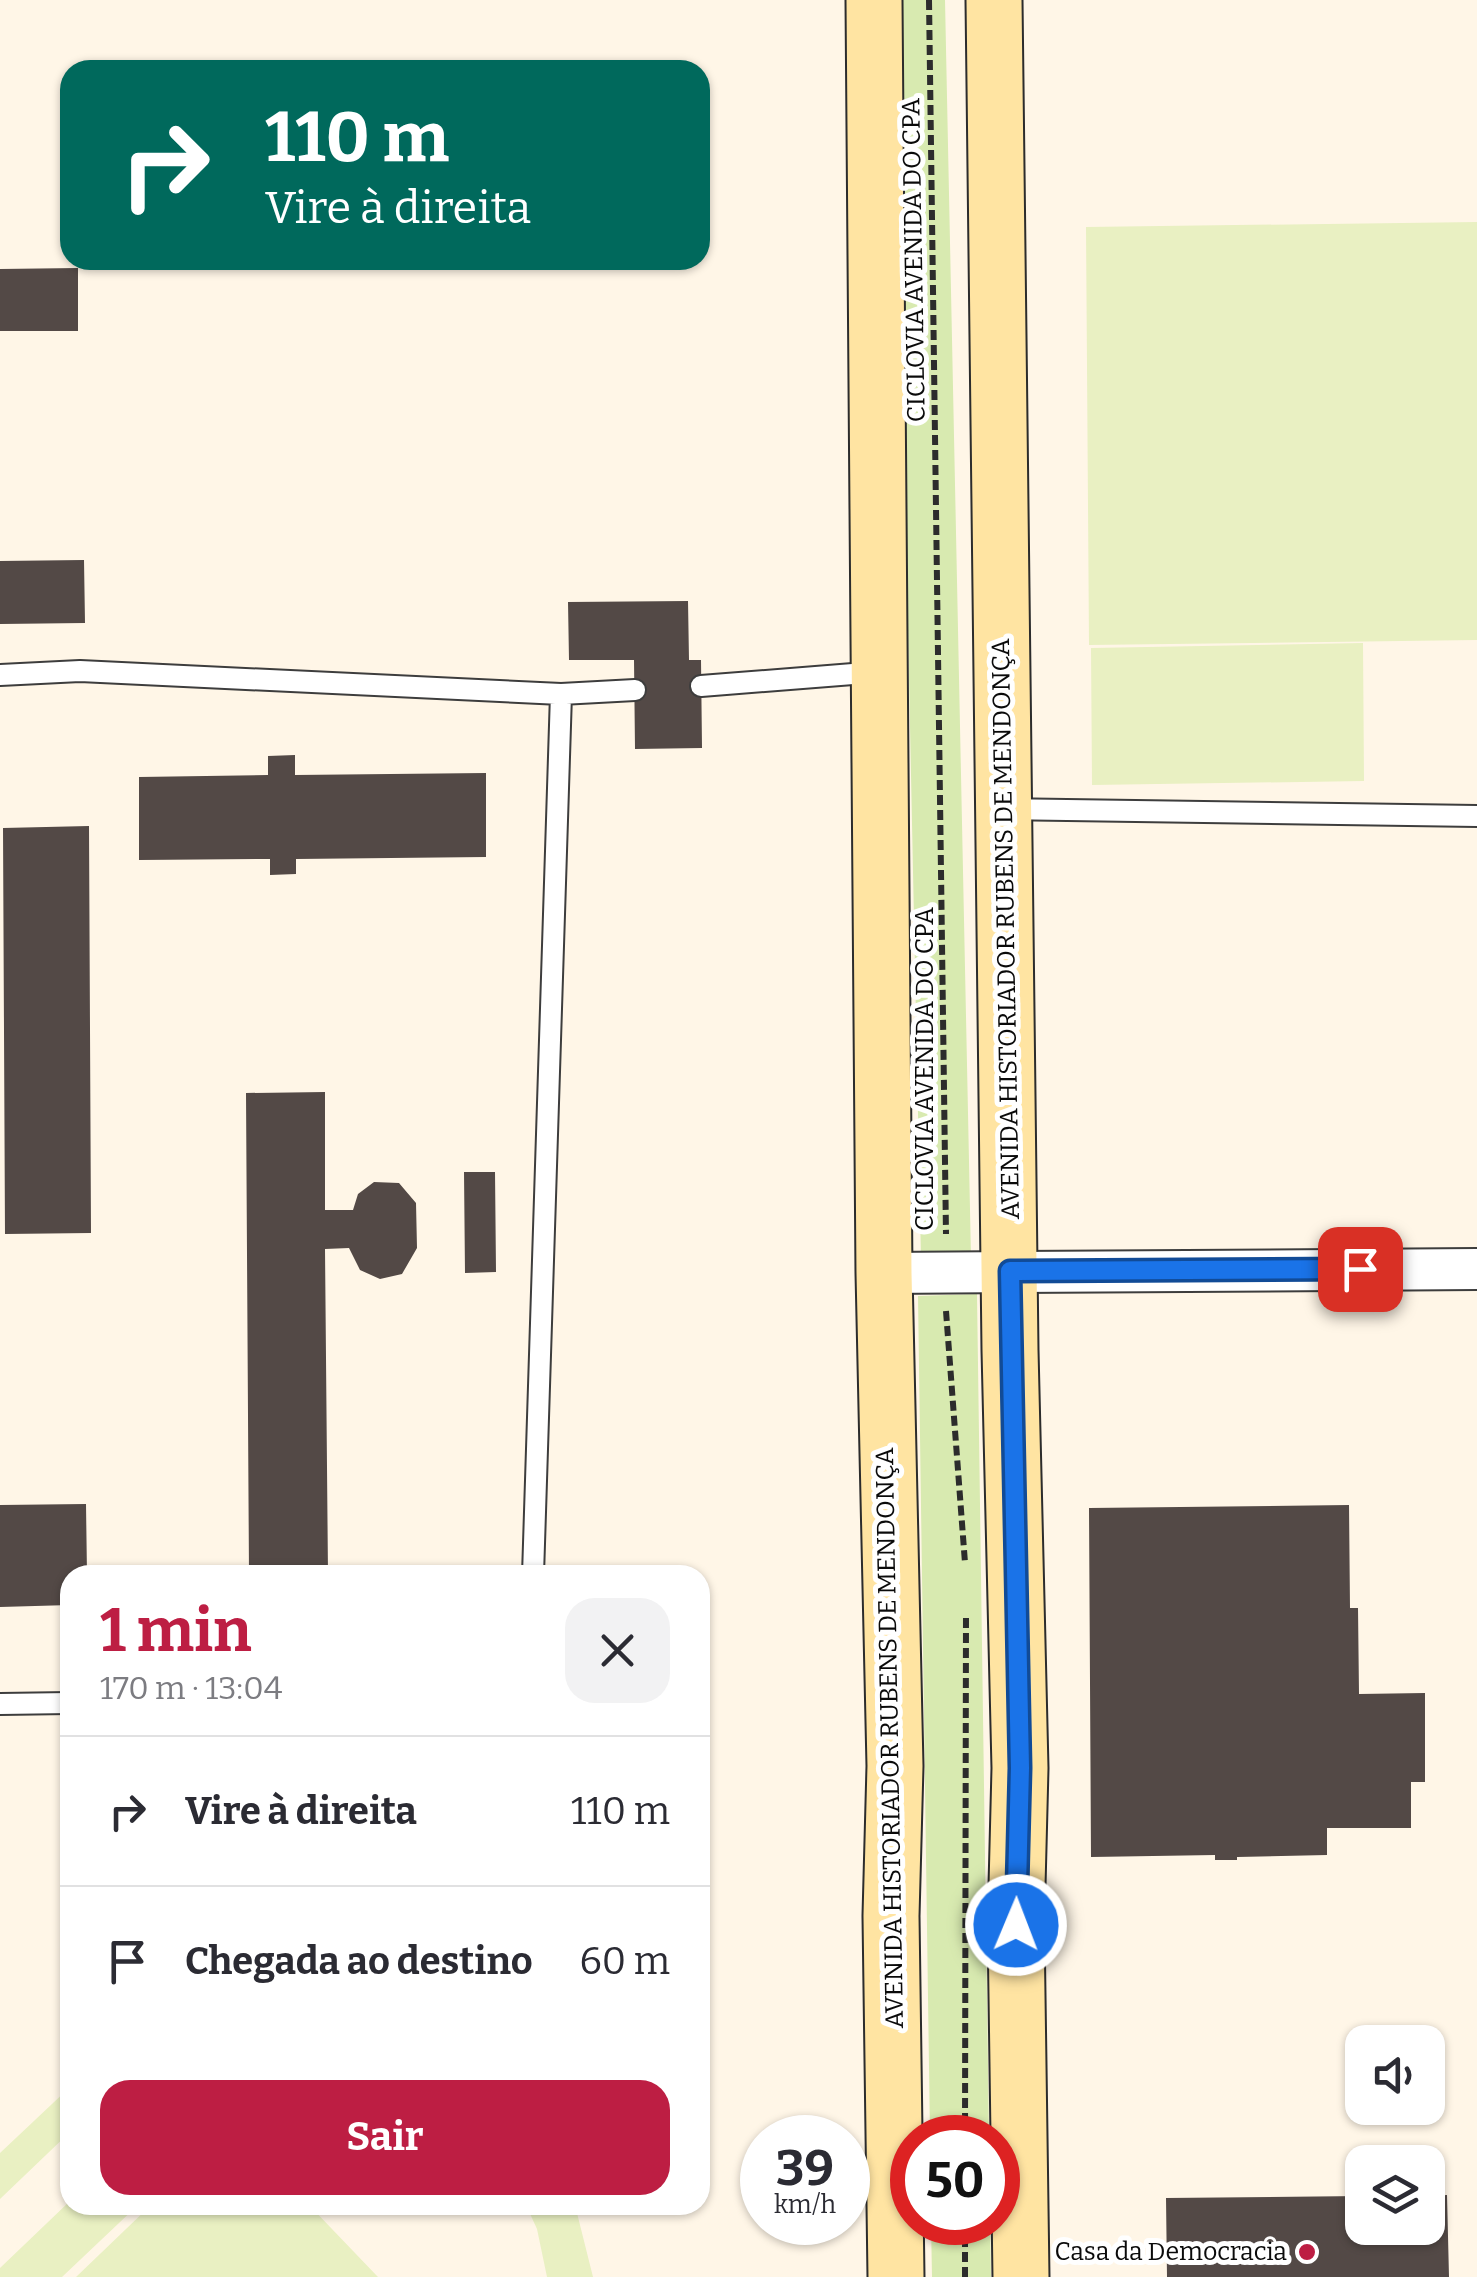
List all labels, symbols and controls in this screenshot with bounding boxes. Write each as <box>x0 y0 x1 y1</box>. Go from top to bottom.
text: 110 m <box>265 96 449 180</box>
street label: CICLOVIA AVENIDA DO CPA <box>896 97 932 422</box>
icon: right <box>100 100 230 230</box>
text: Vire à direita <box>265 181 531 235</box>
street label: AVENIDA HISTORIADOR RUBENS DE MENDONÇA <box>986 638 1026 1220</box>
street label: CICLOVIA AVENIDA DO CPA <box>910 907 940 1231</box>
pin <box>1318 1227 1403 1312</box>
icon: arrive <box>1333 1242 1388 1297</box>
street label: AVENIDA HISTORIADOR RUBENS DE MENDONÇA <box>870 1447 910 2029</box>
text: 1 min <box>100 1595 252 1667</box>
button: close <box>565 1598 670 1703</box>
text: 170 m · 13:04 <box>100 1669 282 1707</box>
icon: right <box>100 1784 155 1839</box>
text: Vire à direita <box>185 1788 417 1834</box>
text: 110 m <box>571 1788 670 1834</box>
position arrow <box>964 1873 1068 1977</box>
icon: arrive <box>100 1934 155 1989</box>
text: Chegada ao destino <box>185 1938 533 1984</box>
text: 60 m <box>579 1938 670 1984</box>
map controls <box>1345 2025 1445 2245</box>
button: sound <box>1345 2025 1445 2125</box>
button: Sair <box>100 2080 670 2195</box>
speed limit sign: 50 <box>890 2115 1020 2245</box>
text: 39 <box>776 2138 834 2198</box>
button: layers <box>1345 2145 1445 2245</box>
text: km/h <box>774 2190 836 2220</box>
place label: Casa da Democracia <box>1055 2237 1287 2267</box>
marker: Casa da Democracia <box>1296 2241 1318 2263</box>

